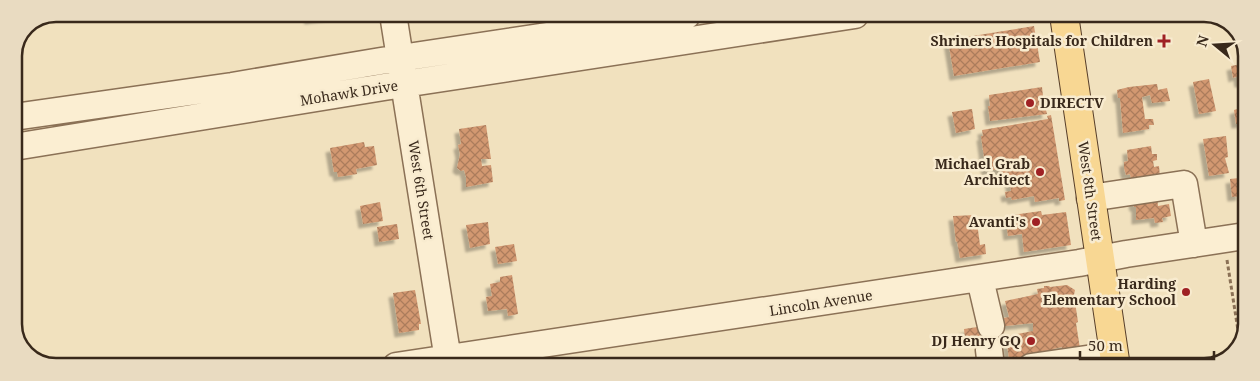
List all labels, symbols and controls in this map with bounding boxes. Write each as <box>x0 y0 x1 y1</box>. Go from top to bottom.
north arrow <box>1190 20 1240 70</box>
place label: Shriners Hospitals for Children <box>931 31 1153 50</box>
text: N <box>1191 33 1213 49</box>
marker: Shriners Hospitals for Children <box>1157 34 1171 48</box>
street label: Mohawk Drive <box>299 75 399 110</box>
place label: DIRECTV <box>1040 93 1104 112</box>
marker: DIRECTV <box>1024 97 1036 109</box>
street label: West 6th Street <box>404 139 439 241</box>
street label: West 8th Street <box>1074 140 1107 242</box>
place label: Michael Grab Architect <box>935 154 1030 189</box>
marker: Michael Grab Architect <box>1034 166 1046 178</box>
place label: Avanti's <box>969 212 1026 231</box>
marker: Avanti's <box>1030 216 1042 228</box>
place label: Harding Elementary School <box>1043 274 1176 309</box>
street label: Lincoln Avenue <box>768 285 874 320</box>
marker: Harding Elementary School <box>1180 286 1192 298</box>
scale bar <box>1080 328 1214 360</box>
place label: DJ Henry GQ <box>931 331 1021 350</box>
marker: DJ Henry GQ <box>1025 335 1037 347</box>
text: 50 m <box>1088 335 1123 355</box>

